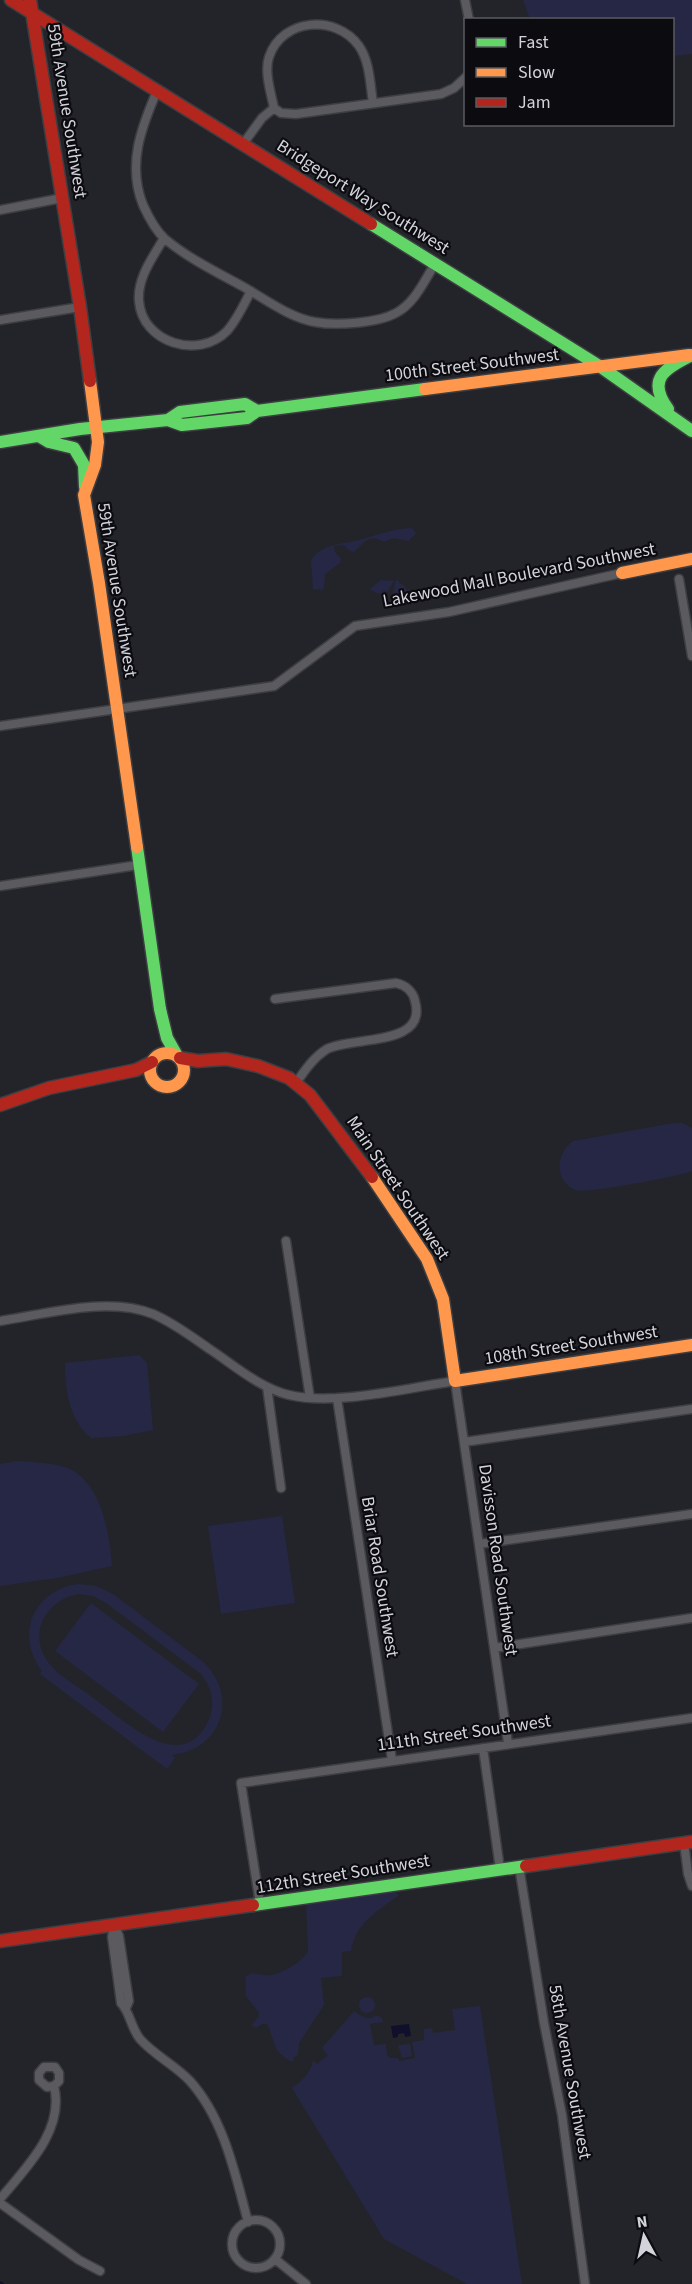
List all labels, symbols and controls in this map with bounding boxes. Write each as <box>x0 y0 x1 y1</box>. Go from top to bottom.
legend <box>464 18 674 126</box>
street label: 59th Avenue Southwest <box>41 22 93 200</box>
text: Fast <box>518 30 549 55</box>
text: Slow <box>518 60 555 85</box>
text: Jam <box>518 90 551 115</box>
street label: Bridgeport Way Southwest <box>272 133 454 261</box>
street label: 100th Street Southwest <box>384 342 560 388</box>
street label: 59th Avenue Southwest <box>91 501 143 679</box>
street label: Lakewood Mall Boulevard Southwest <box>381 536 657 614</box>
street label: Main Street Southwest <box>340 1111 456 1265</box>
street label: 108th Street Southwest <box>483 1319 659 1371</box>
street label: Davisson Road Southwest <box>472 1462 524 1658</box>
street label: Briar Road Southwest <box>355 1495 405 1659</box>
street label: 111th Street Southwest <box>376 1708 552 1758</box>
street label: 112th Street Southwest <box>255 1848 431 1900</box>
street label: 58th Avenue Southwest <box>542 1983 598 2161</box>
north arrow <box>614 2206 674 2266</box>
text: N <box>635 2211 649 2234</box>

